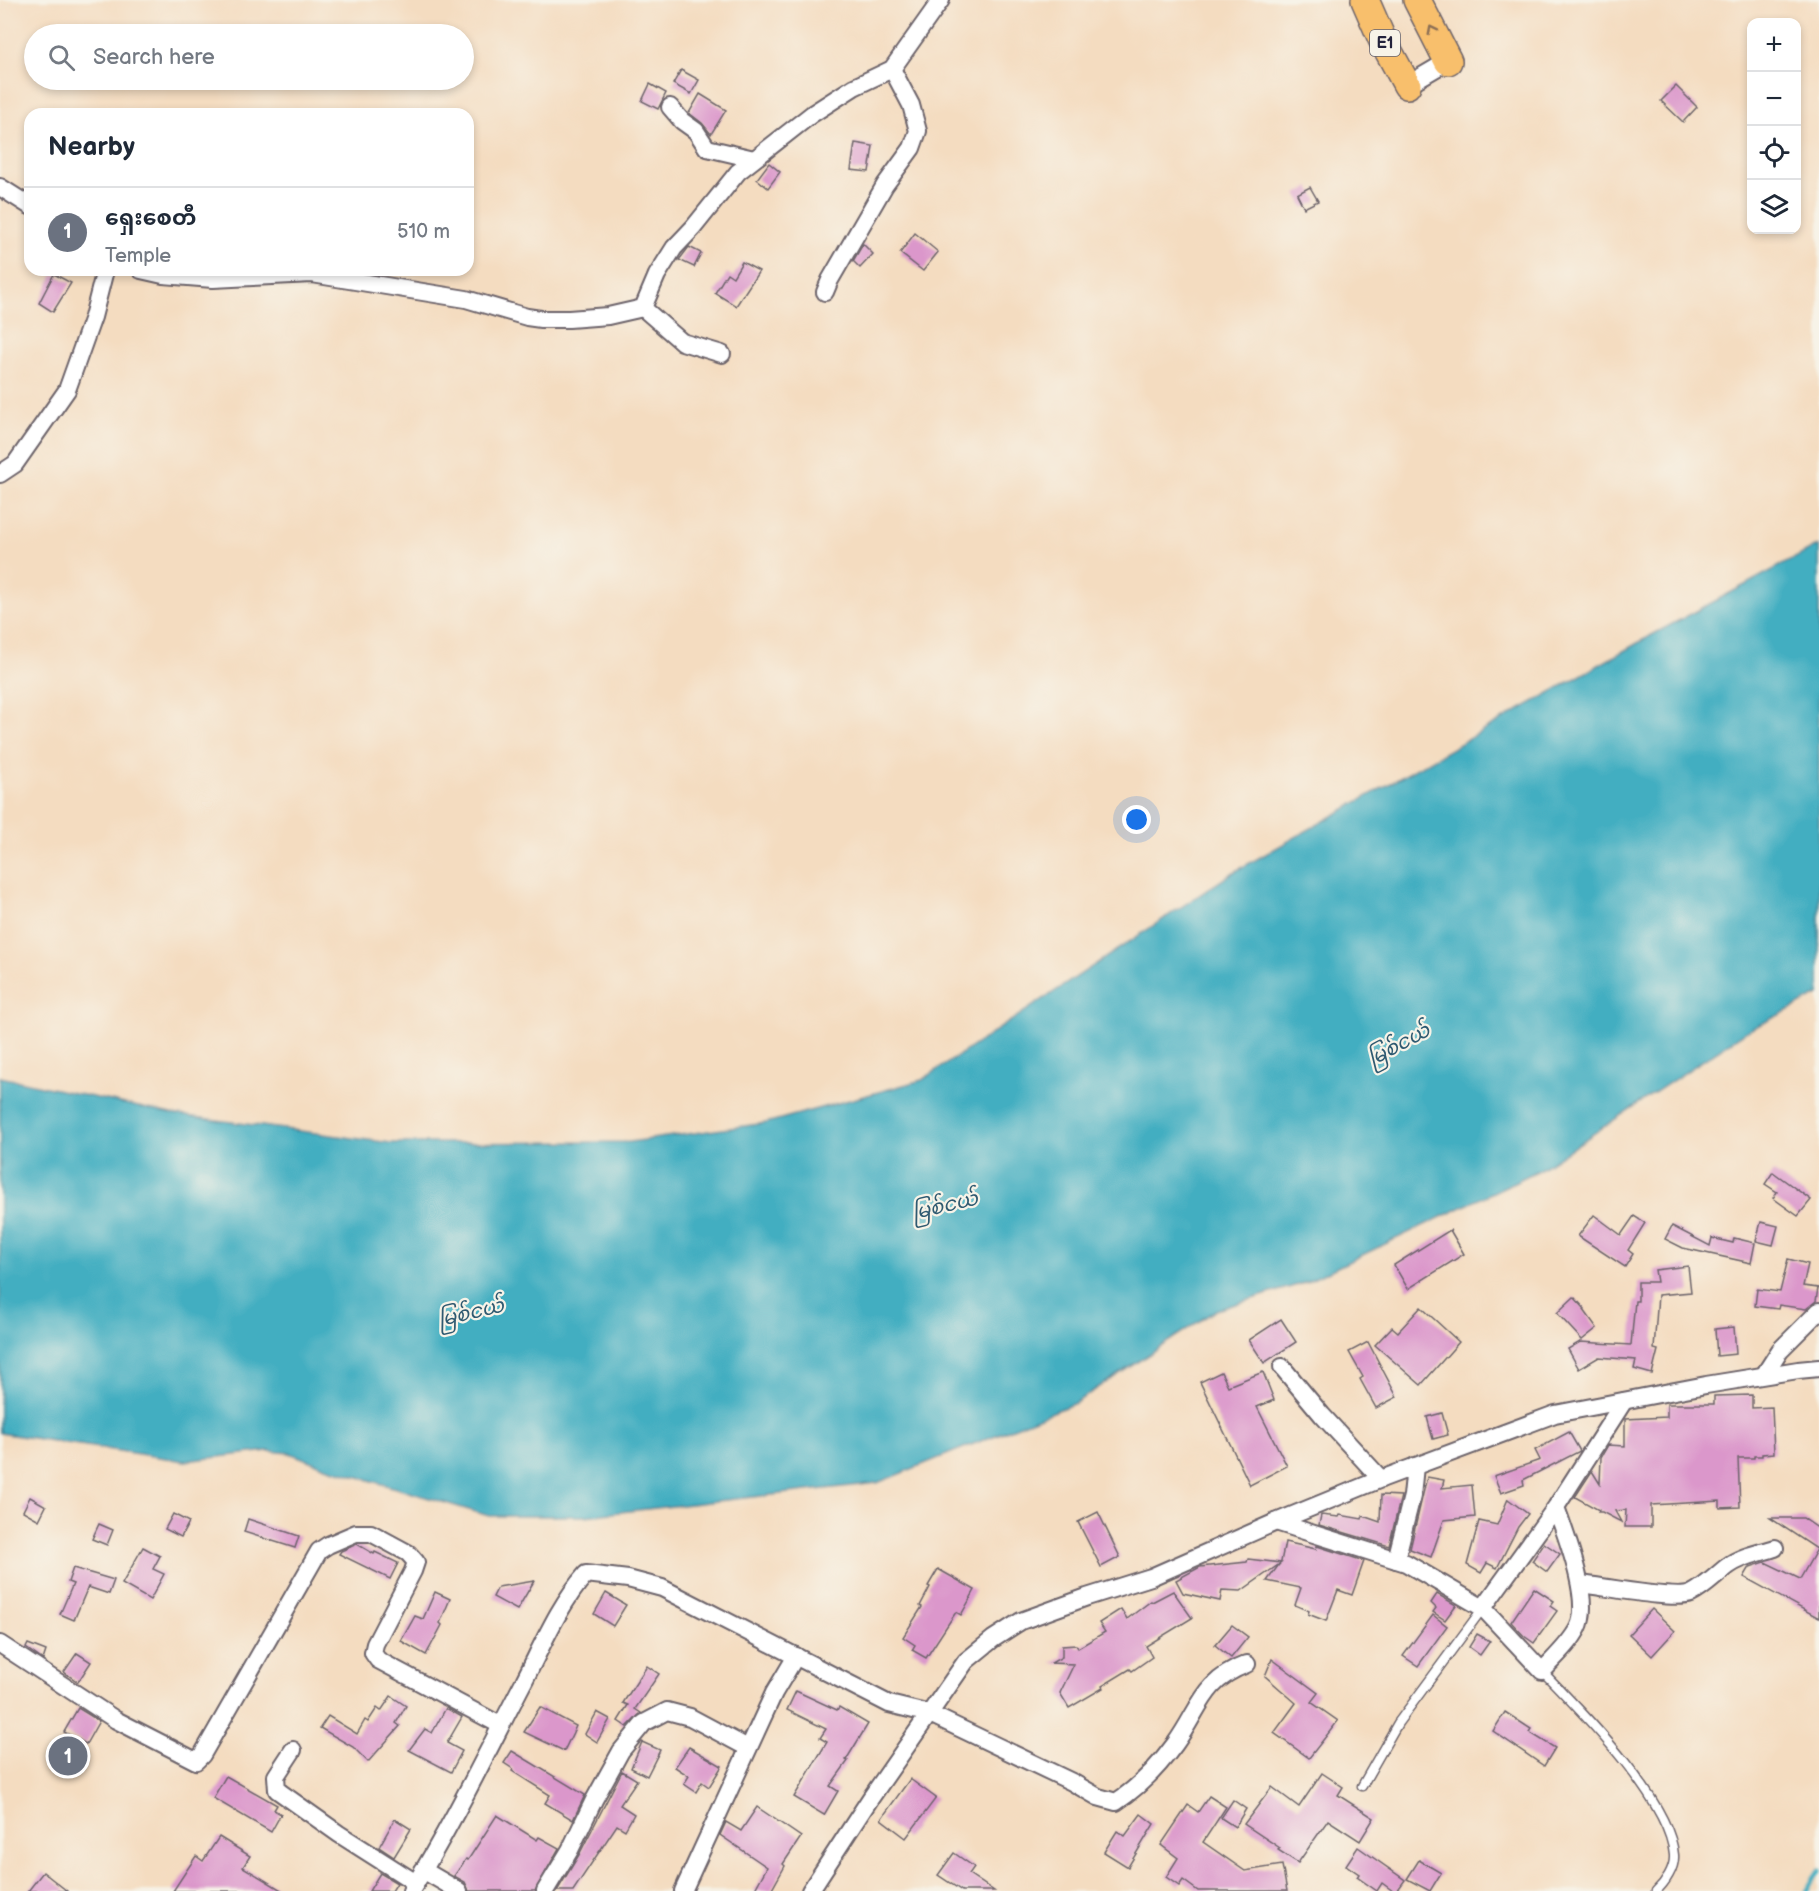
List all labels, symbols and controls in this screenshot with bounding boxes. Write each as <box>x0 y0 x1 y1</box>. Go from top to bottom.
map controls <box>1747 18 1801 234</box>
button: + <box>1747 18 1801 72</box>
search box <box>24 24 474 90</box>
one-way arrow <box>1428 26 1440 37</box>
road number: E1 <box>1370 30 1400 56</box>
icon: search <box>45 41 78 74</box>
text: Search here <box>93 44 215 71</box>
button: − <box>1747 72 1801 126</box>
button: locate <box>1747 126 1801 180</box>
text: Nearby <box>48 132 135 163</box>
button: layers <box>1747 180 1801 234</box>
text: ရှေးစေတီ <box>105 205 196 232</box>
text: 1 <box>63 220 72 244</box>
text: 510 m <box>397 220 450 244</box>
text: Temple <box>105 244 171 268</box>
your location <box>1122 805 1151 834</box>
water label: မြစ်ငယ် <box>1362 1015 1438 1075</box>
water label: မြစ်ငယ် <box>909 1183 983 1229</box>
water label: မြစ်ငယ် <box>435 1290 509 1336</box>
pin: 1 <box>48 1734 88 1778</box>

